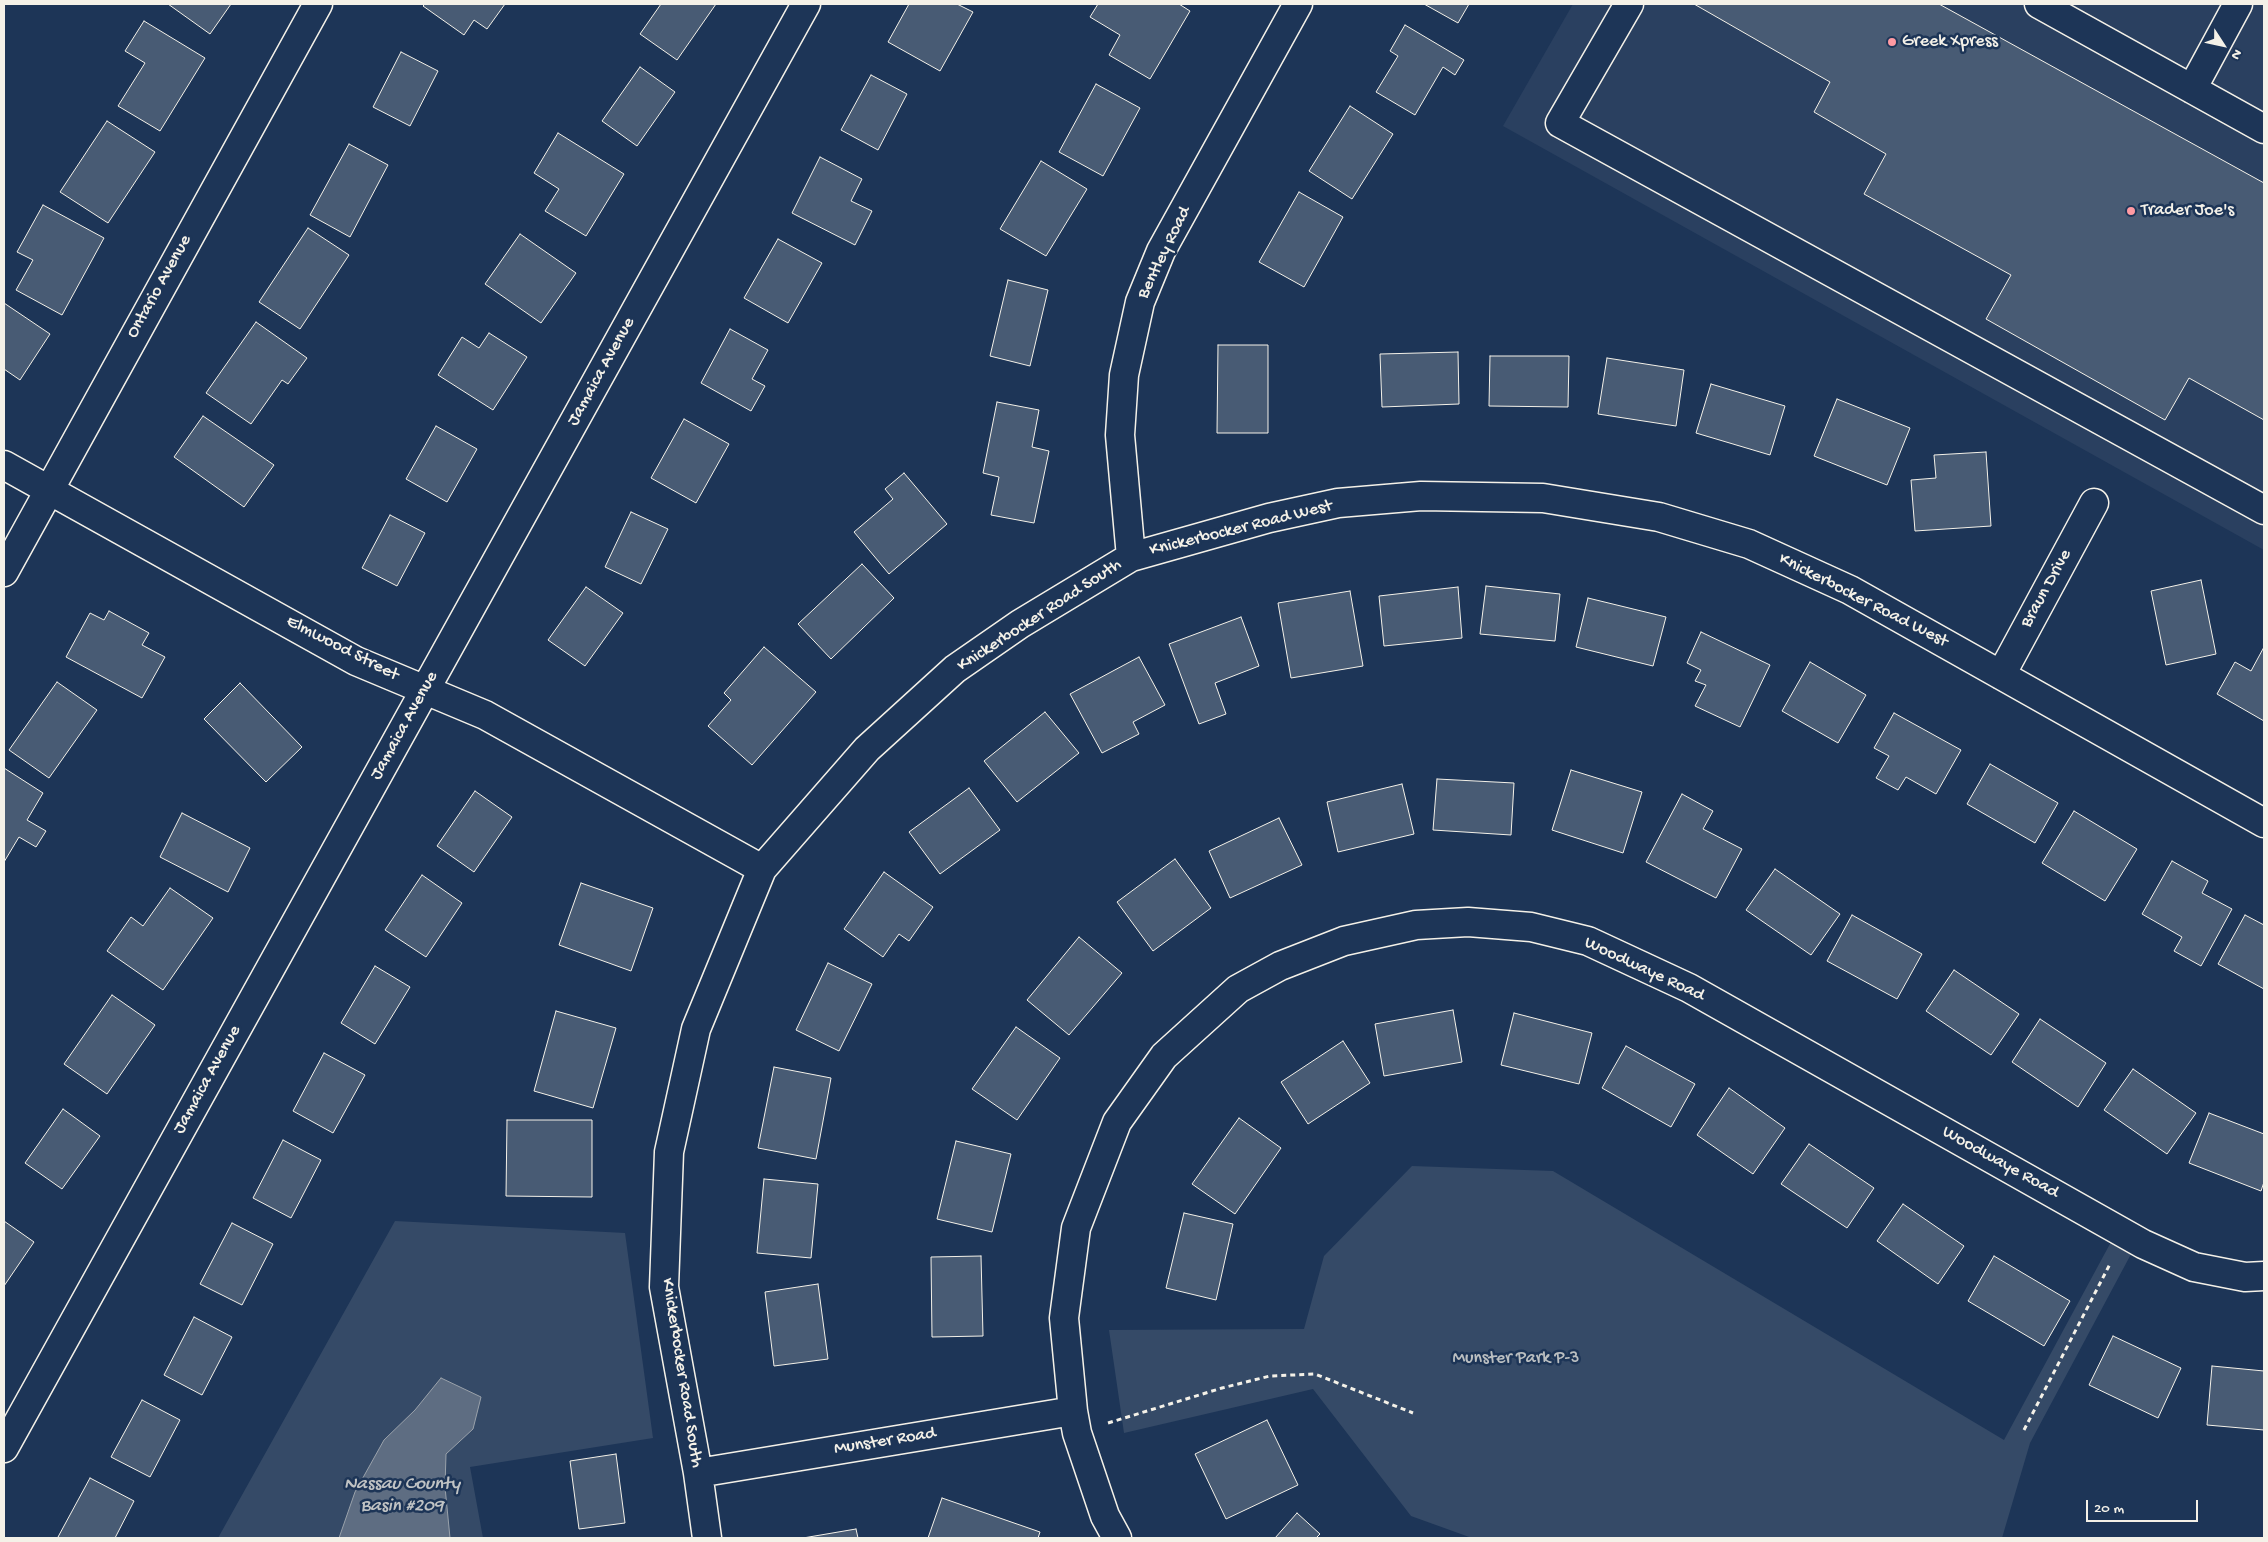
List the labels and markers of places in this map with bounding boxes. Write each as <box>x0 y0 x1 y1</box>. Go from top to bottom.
place label: Greek Xpress <box>1902 31 1998 53</box>
marker: Greek Xpress <box>1886 36 1898 48</box>
place label: Trader Joe's <box>2141 200 2234 222</box>
marker: Trader Joe's <box>2125 205 2137 217</box>

